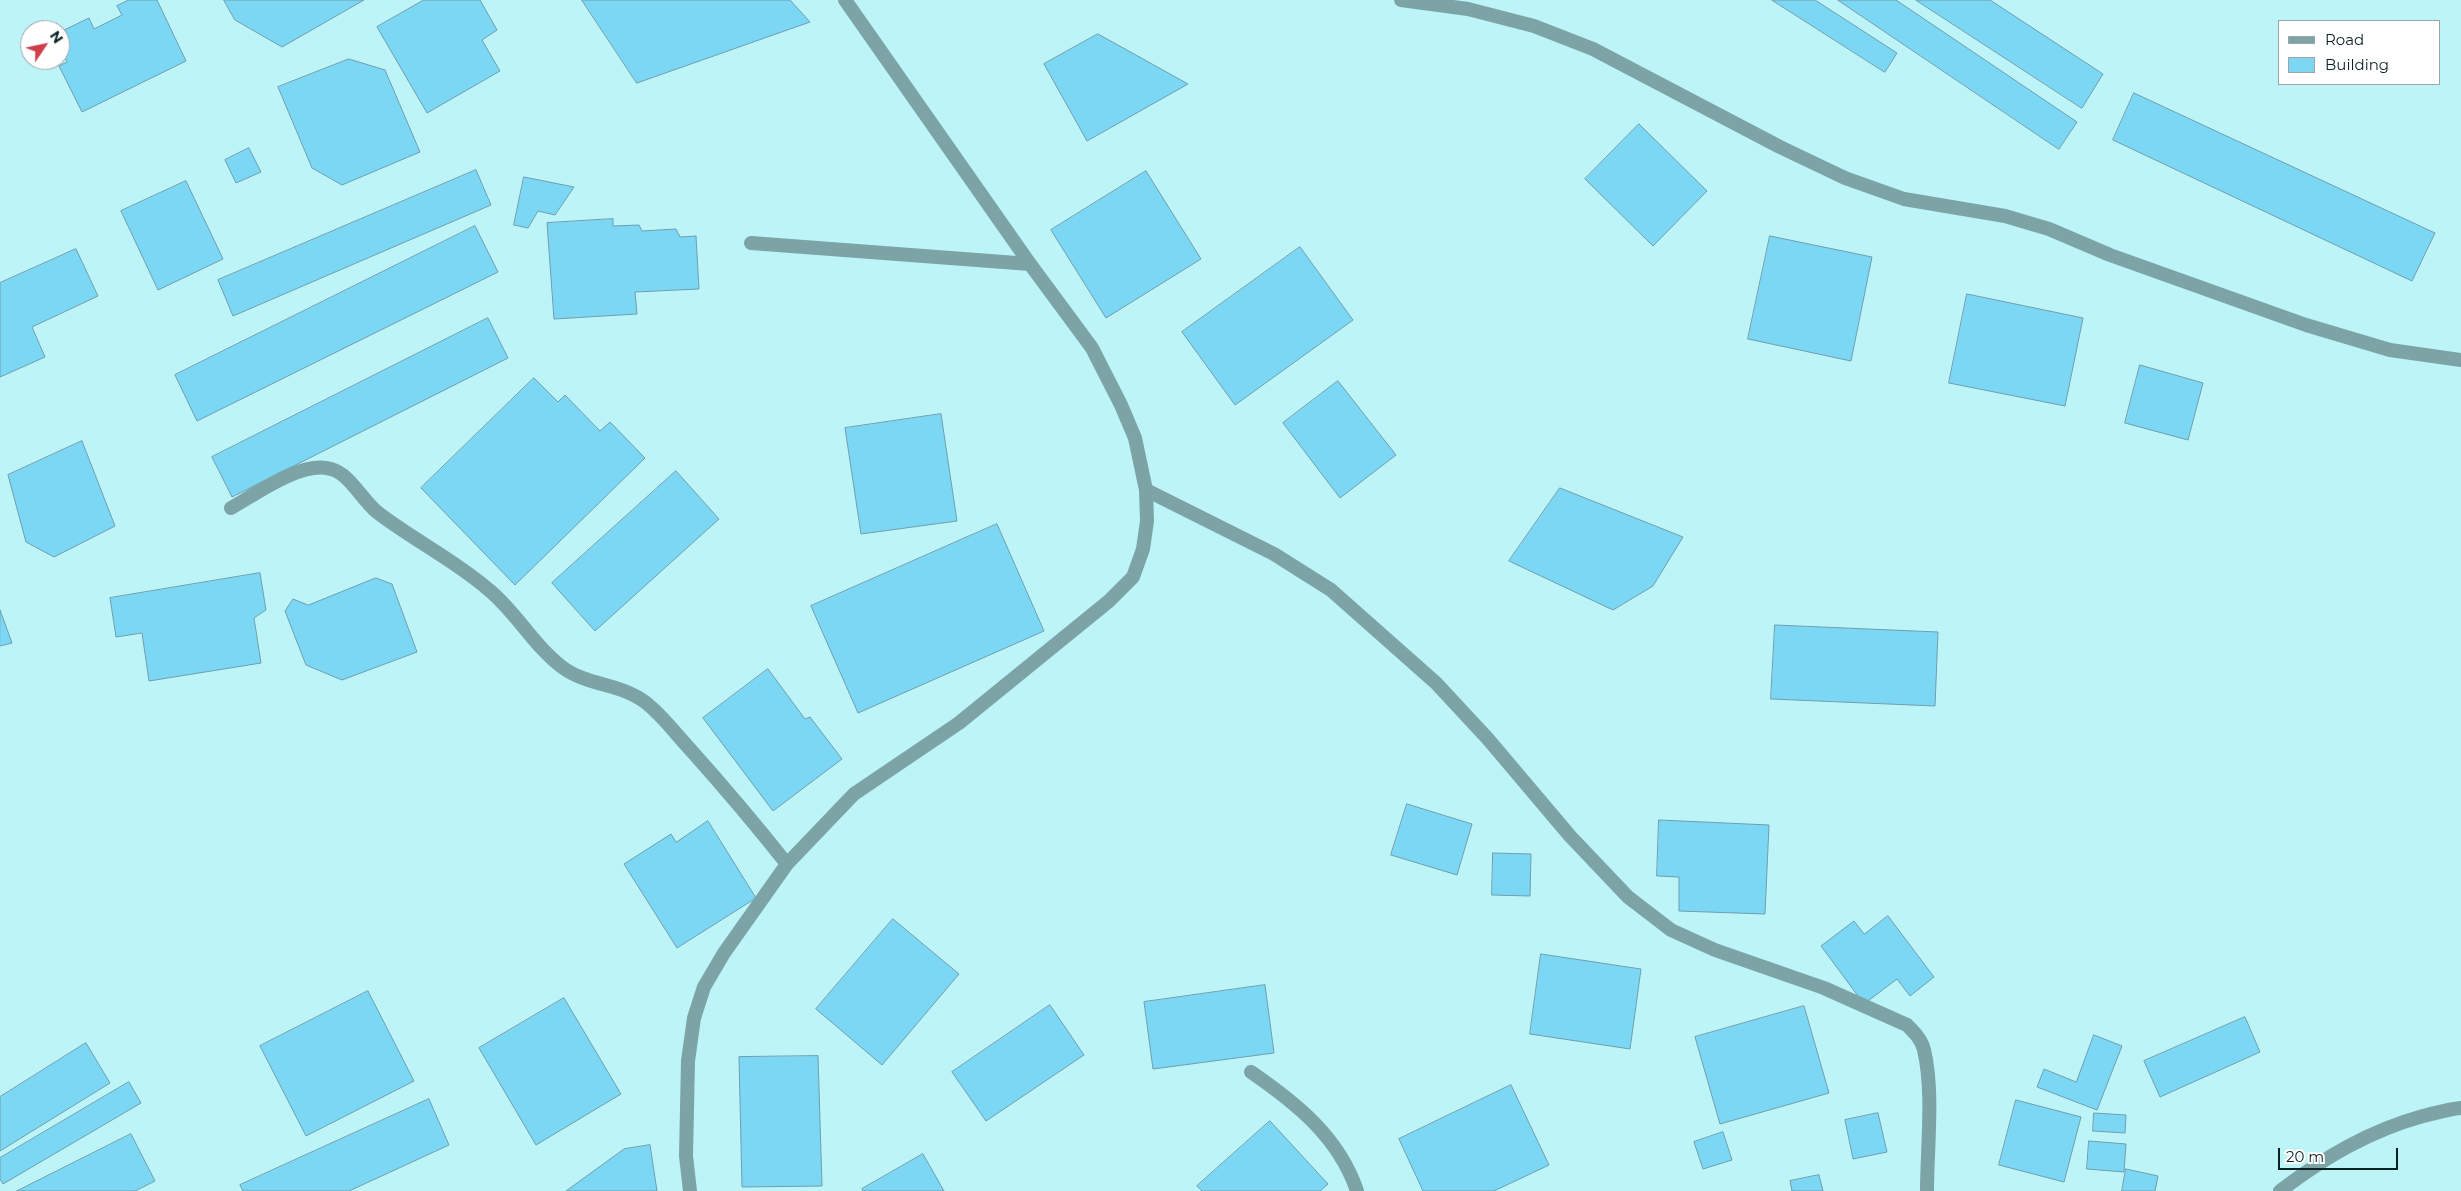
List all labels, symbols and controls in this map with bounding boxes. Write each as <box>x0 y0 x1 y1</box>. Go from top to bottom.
north arrow <box>20 20 70 70</box>
legend <box>2278 20 2441 85</box>
text: N <box>46 27 67 47</box>
text: Road <box>2325 30 2364 49</box>
text: Building <box>2325 55 2389 74</box>
scale bar <box>2281 1138 2401 1170</box>
text: 20 m <box>2286 1147 2324 1166</box>

